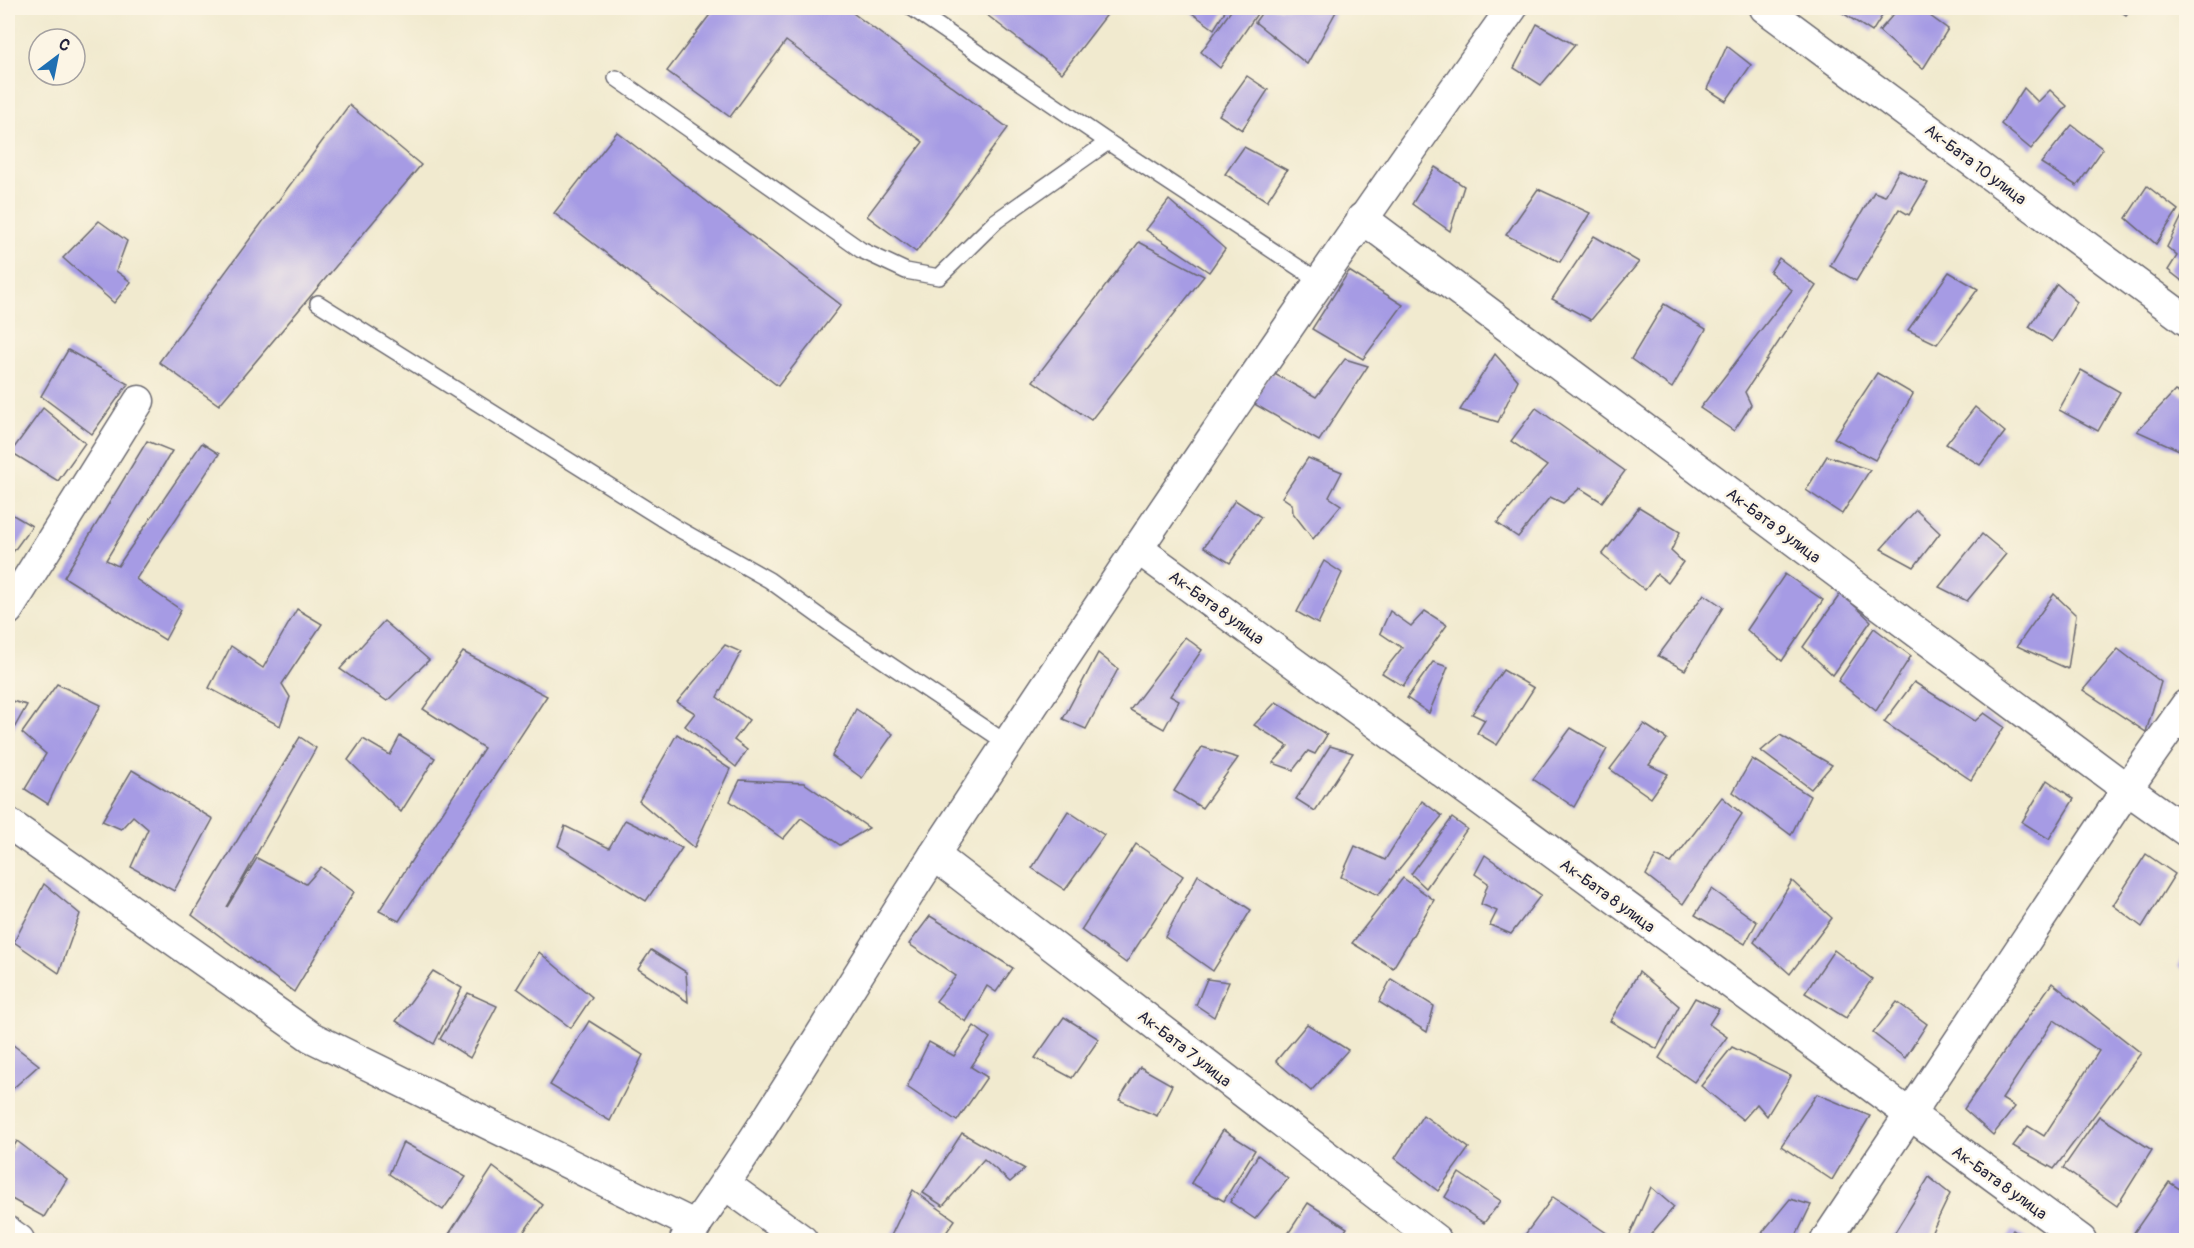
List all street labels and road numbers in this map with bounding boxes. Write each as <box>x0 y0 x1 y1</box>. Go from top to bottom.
street label: Ак-Бата 10 улица <box>1921 120 2030 209</box>
street label: Ак-Бата 9 улица <box>1722 484 1825 568</box>
street label: Ак-Бата 8 улица <box>1165 567 1268 649</box>
street label: Ак-Бата 8 улица <box>1556 855 1659 937</box>
street label: Ак-Бата 7 улица <box>1134 1006 1235 1092</box>
street label: Ак-Бата 8 улица <box>1948 1142 2051 1224</box>

